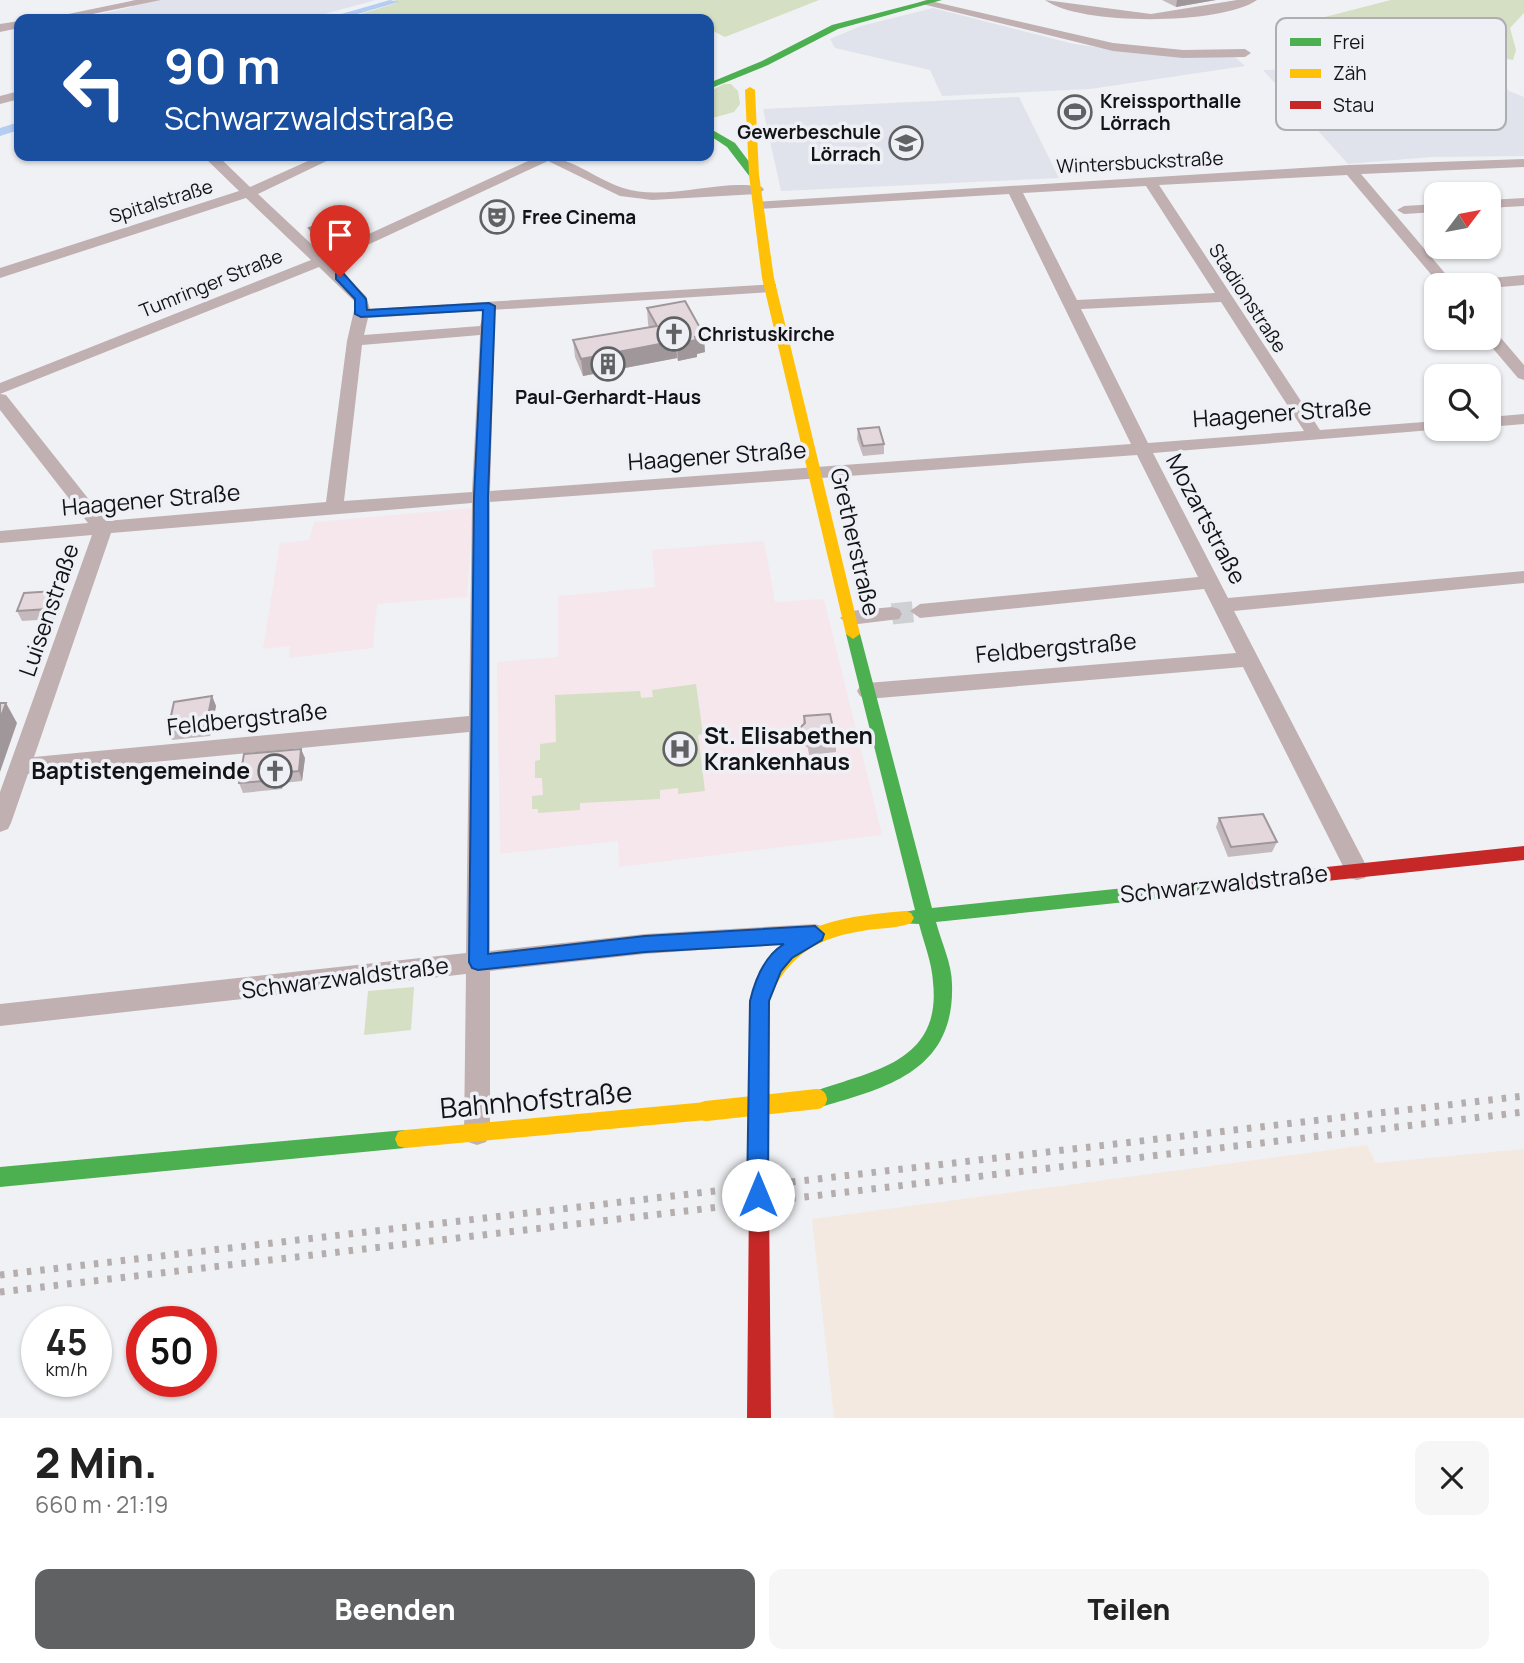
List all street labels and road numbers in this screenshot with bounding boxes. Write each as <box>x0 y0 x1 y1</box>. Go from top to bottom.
street label: Wintersbuckstraße <box>1056 145 1224 179</box>
street label: Spitalstraße <box>106 173 216 229</box>
street label: Stadionstraße <box>1203 238 1293 358</box>
street label: Tumringer Straße <box>136 242 286 324</box>
street label: Haagener Straße <box>1191 390 1372 434</box>
street label: Haagener Straße <box>626 433 807 477</box>
street label: Mozartstraße <box>1159 448 1255 589</box>
street label: Gretherstraße <box>823 465 889 619</box>
street label: Haagener Straße <box>60 475 242 523</box>
street label: Luisenstraße <box>10 539 86 680</box>
street label: Feldbergstraße <box>974 624 1138 670</box>
street label: Feldbergstraße <box>165 694 329 742</box>
street label: Schwarzwaldstraße <box>1118 856 1329 910</box>
street label: Schwarzwaldstraße <box>239 948 450 1006</box>
street label: Bahnhofstraße <box>438 1072 634 1126</box>

